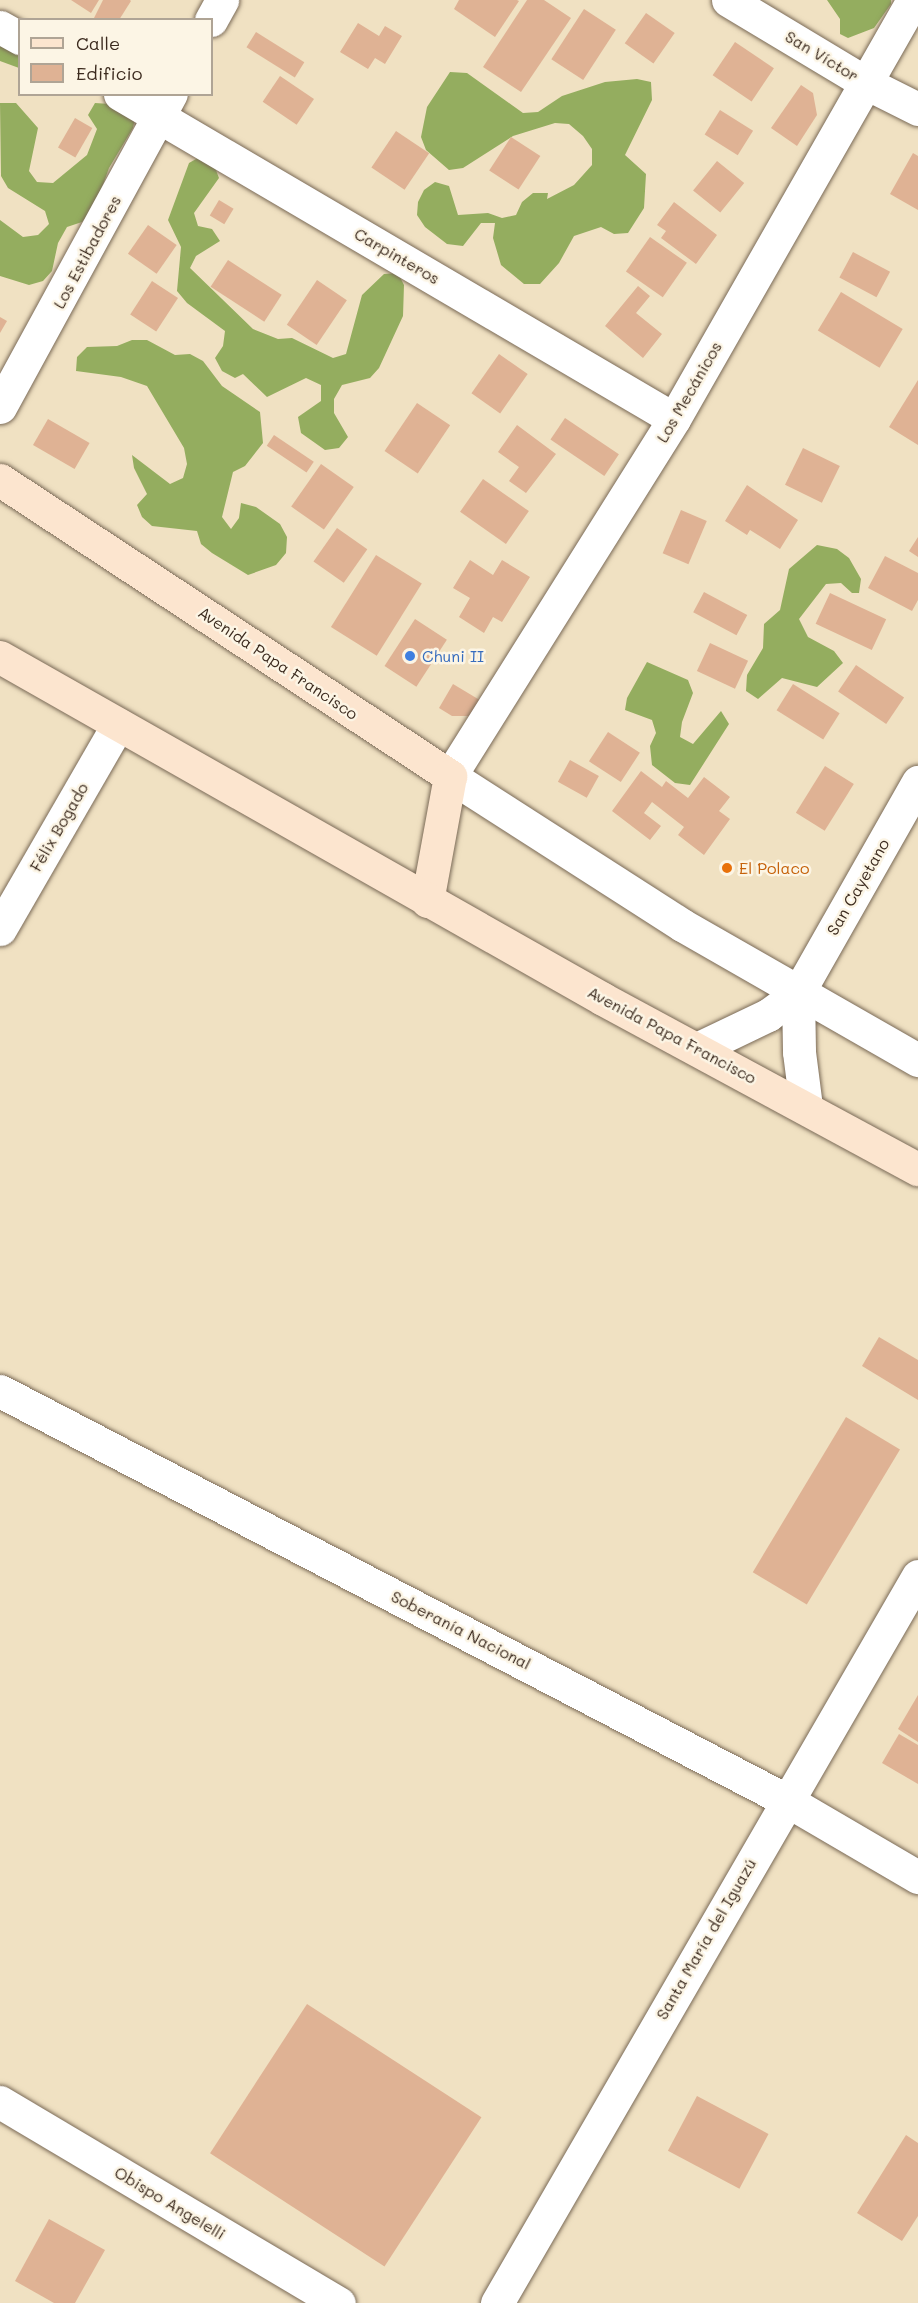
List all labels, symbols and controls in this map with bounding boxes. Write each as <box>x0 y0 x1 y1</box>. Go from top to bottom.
legend <box>18 18 213 96</box>
street label: San Víctor <box>782 27 862 85</box>
text: Calle <box>76 31 120 55</box>
text: Edificio <box>76 61 143 85</box>
street label: Los Estibadores <box>49 192 125 312</box>
street label: Carpinteros <box>351 224 443 288</box>
street label: Los Mecánicos <box>652 338 726 446</box>
street label: Avenida Papa Francisco <box>195 602 361 724</box>
place label: Chuni II <box>422 646 484 666</box>
marker: Chuni II <box>403 649 417 663</box>
street label: Félix Bogado <box>26 779 92 875</box>
street label: San Cayetano <box>823 835 893 939</box>
place label: El Polaco <box>739 858 809 878</box>
marker: El Polaco <box>720 861 734 875</box>
street label: Avenida Papa Francisco <box>584 982 760 1088</box>
street label: Soberanía Nacional <box>388 1586 534 1674</box>
street label: Santa María del Iguazú <box>652 1855 760 2023</box>
street label: Obispo Angelelli <box>111 2162 229 2244</box>

